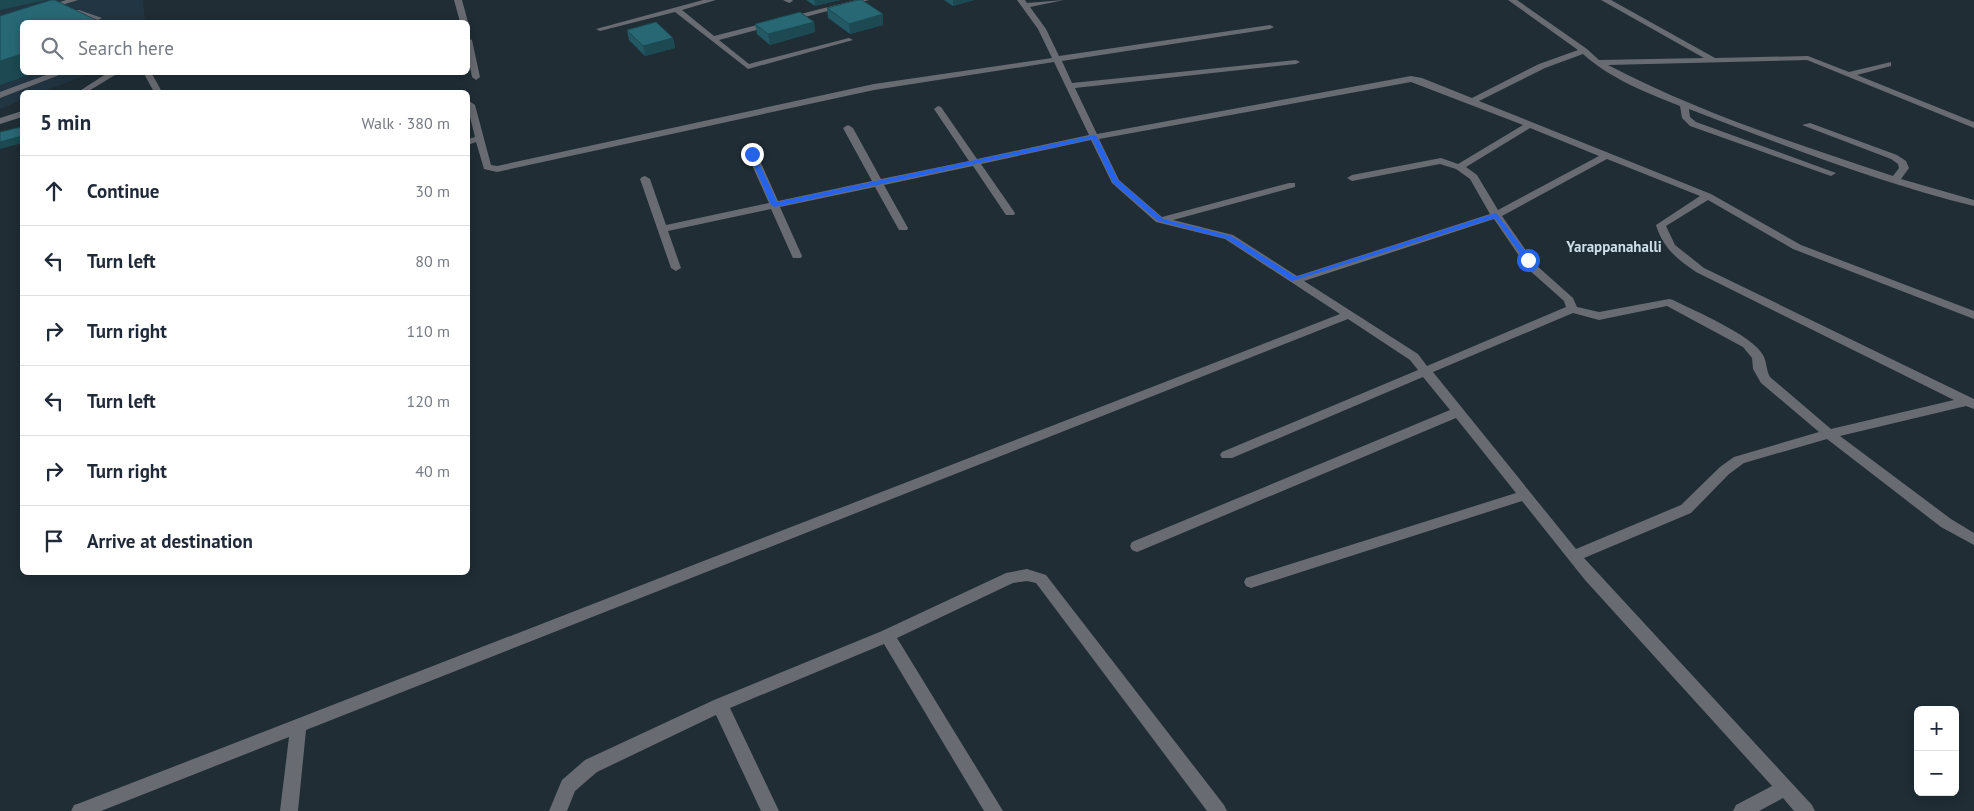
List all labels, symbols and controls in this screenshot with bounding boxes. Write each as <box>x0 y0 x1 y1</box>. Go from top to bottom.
search box <box>20 20 470 75</box>
icon: search <box>38 34 66 62</box>
text: Search here <box>78 36 174 60</box>
text: 5 min <box>40 109 91 136</box>
text: Walk · 380 m <box>361 113 450 133</box>
route end <box>741 143 764 166</box>
icon: ahead <box>40 177 68 205</box>
text: Continue <box>87 179 159 203</box>
text: 30 m <box>415 181 450 201</box>
district label: Yarappanahalli <box>1565 237 1662 256</box>
icon: left <box>40 247 68 275</box>
text: Turn left <box>87 249 156 273</box>
route start <box>1517 249 1540 272</box>
text: 80 m <box>415 251 450 271</box>
icon: right <box>40 317 68 345</box>
text: Turn right <box>87 319 167 343</box>
text: 110 m <box>407 321 450 341</box>
icon: left <box>40 387 68 415</box>
text: Turn left <box>87 389 156 413</box>
text: 120 m <box>407 391 450 411</box>
icon: right <box>40 457 68 485</box>
text: Turn right <box>87 459 167 483</box>
text: 40 m <box>415 461 450 481</box>
icon: arrive <box>40 527 68 555</box>
text: Arrive at destination <box>87 529 253 553</box>
map controls <box>1914 706 1959 796</box>
button: + <box>1914 706 1959 751</box>
button: − <box>1914 751 1959 796</box>

